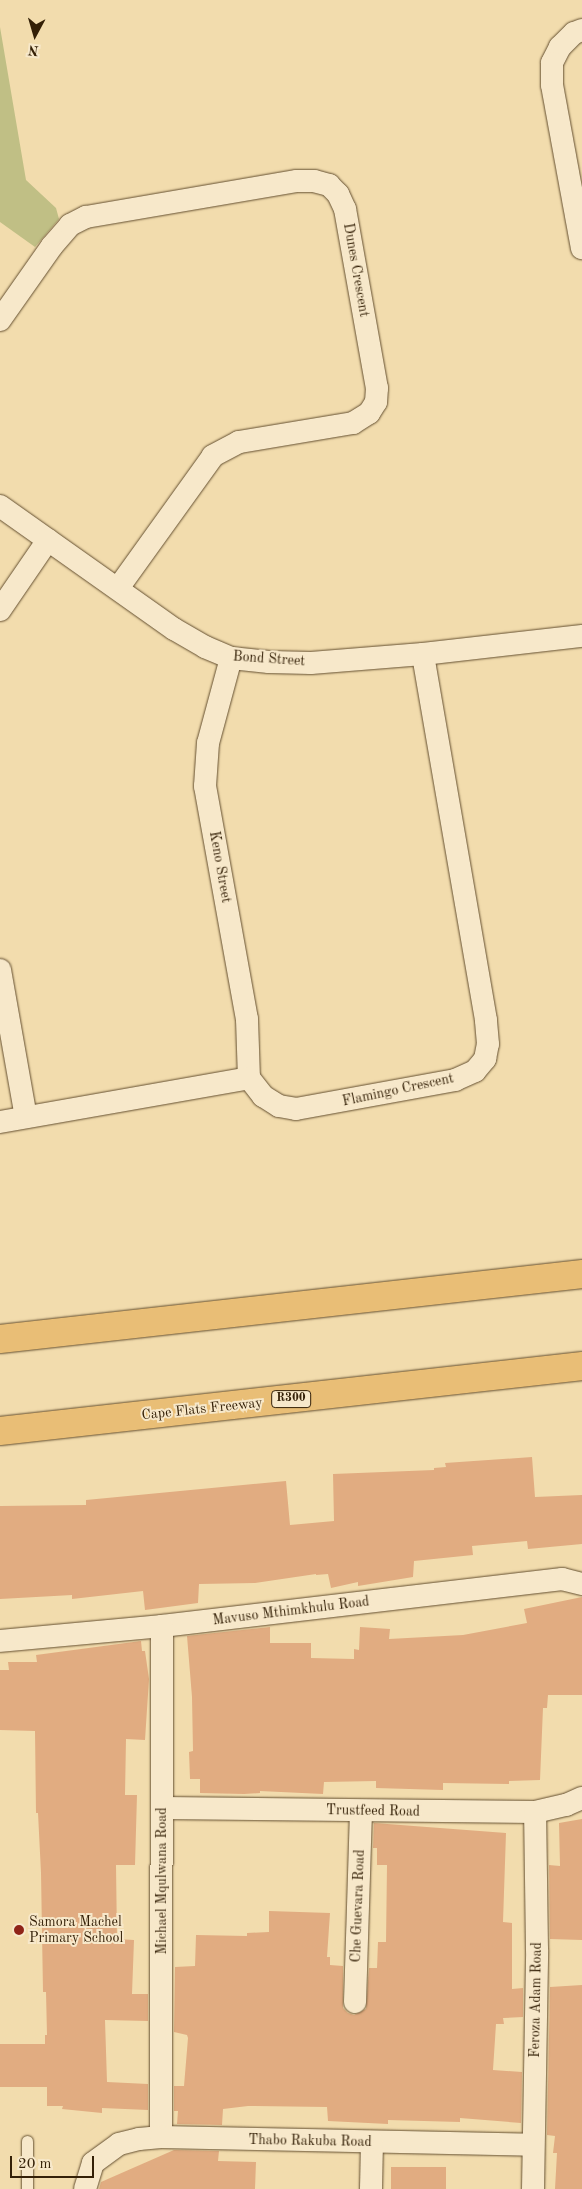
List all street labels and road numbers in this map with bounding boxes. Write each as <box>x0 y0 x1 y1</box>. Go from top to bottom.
street label: Dunes Crescent <box>339 222 373 318</box>
street label: Bond Street <box>232 648 306 670</box>
street label: Keno Street <box>205 830 235 904</box>
street label: Flamingo Crescent <box>341 1070 455 1110</box>
road number: R300 <box>271 1390 311 1408</box>
street label: Cape Flats Freeway <box>141 1394 263 1424</box>
street label: Mavuso Mthimkhulu Road <box>212 1593 370 1629</box>
street label: Trustfeed Road <box>326 1802 420 1820</box>
street label: Michael Mqulwana Road <box>154 1807 170 1955</box>
street label: Che Guevara Road <box>348 1849 368 1963</box>
street label: Feroza Adam Road <box>527 1942 545 2058</box>
street label: Thabo Rakuba Road <box>248 2132 372 2150</box>

